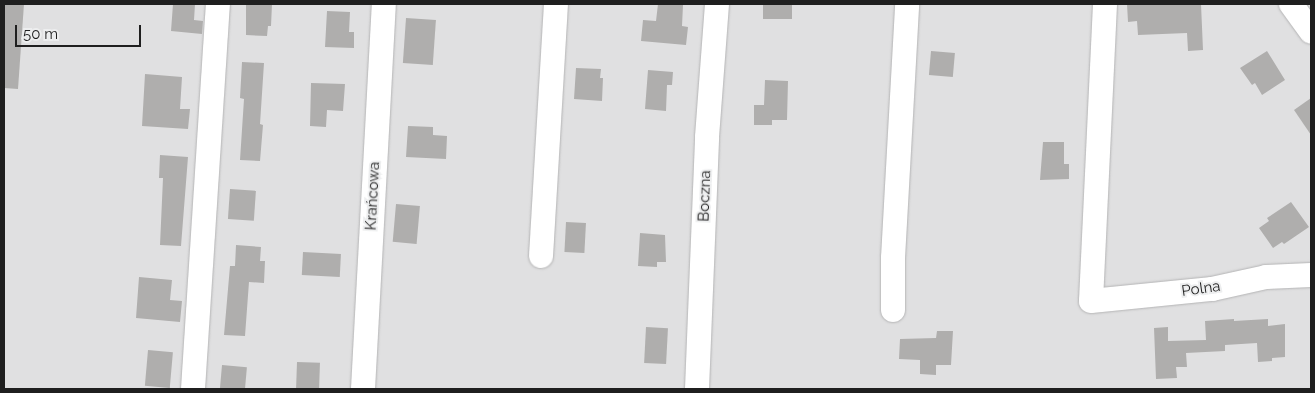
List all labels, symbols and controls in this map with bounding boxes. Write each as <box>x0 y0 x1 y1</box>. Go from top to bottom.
scale bar <box>18 15 144 47</box>
text: 50 m <box>23 25 58 43</box>
street label: Krańcowa <box>362 161 384 231</box>
street label: Boczna <box>695 170 715 222</box>
street label: Polna <box>1180 277 1222 301</box>

